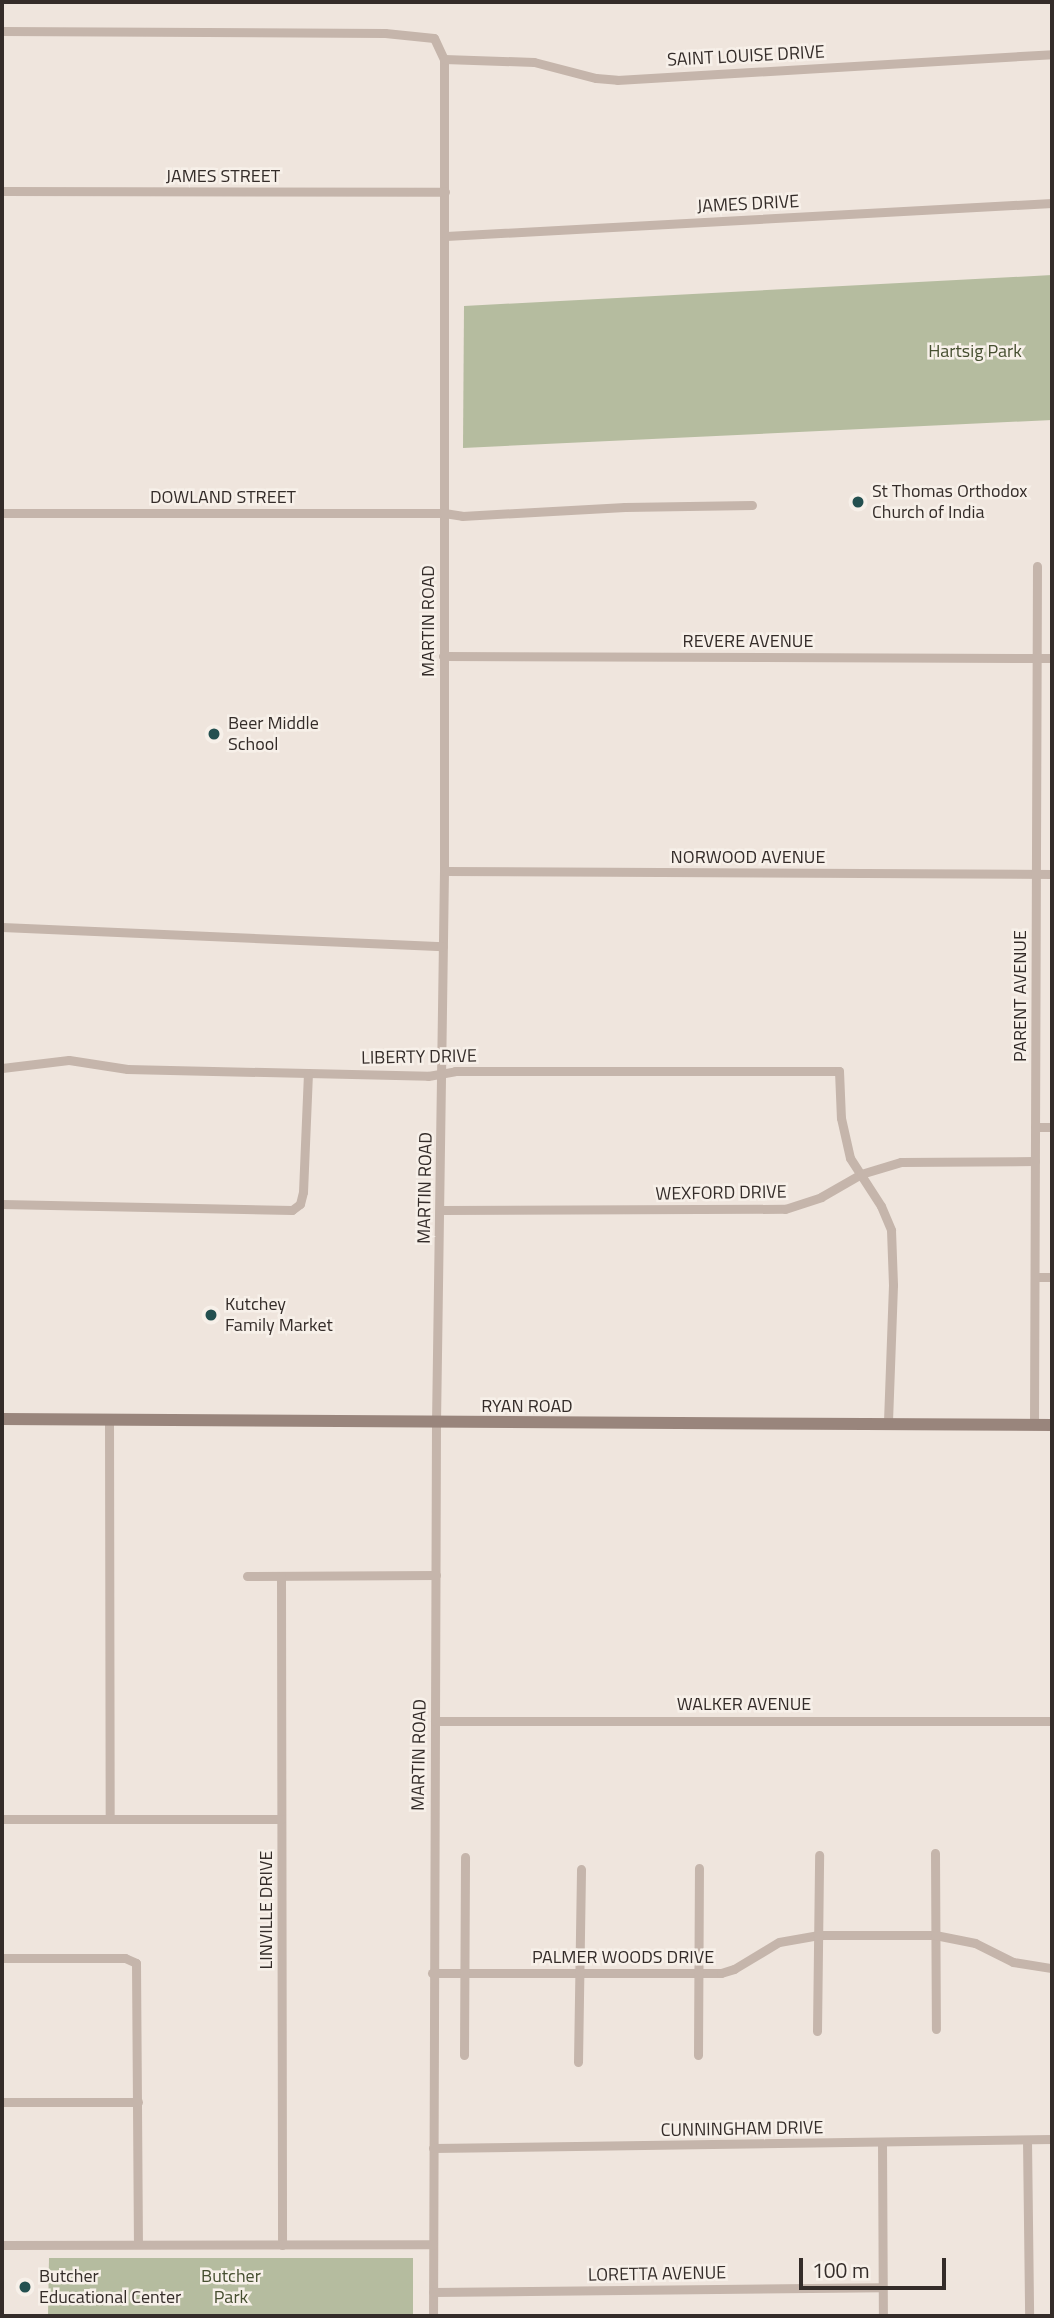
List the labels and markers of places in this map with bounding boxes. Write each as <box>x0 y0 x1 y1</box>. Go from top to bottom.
place label: St Thomas Orthodox Church of India <box>872 481 1027 524</box>
marker: St Thomas Orthodox Church of India <box>850 494 866 510</box>
place label: Beer Middle School <box>228 713 319 756</box>
marker: Beer Middle School <box>206 726 222 742</box>
place label: Kutchey Family Market <box>225 1294 333 1336</box>
marker: Kutchey Family Market <box>203 1307 219 1323</box>
place label: Butcher Educational Center <box>39 2266 181 2308</box>
marker: Butcher Educational Center <box>17 2279 33 2295</box>

